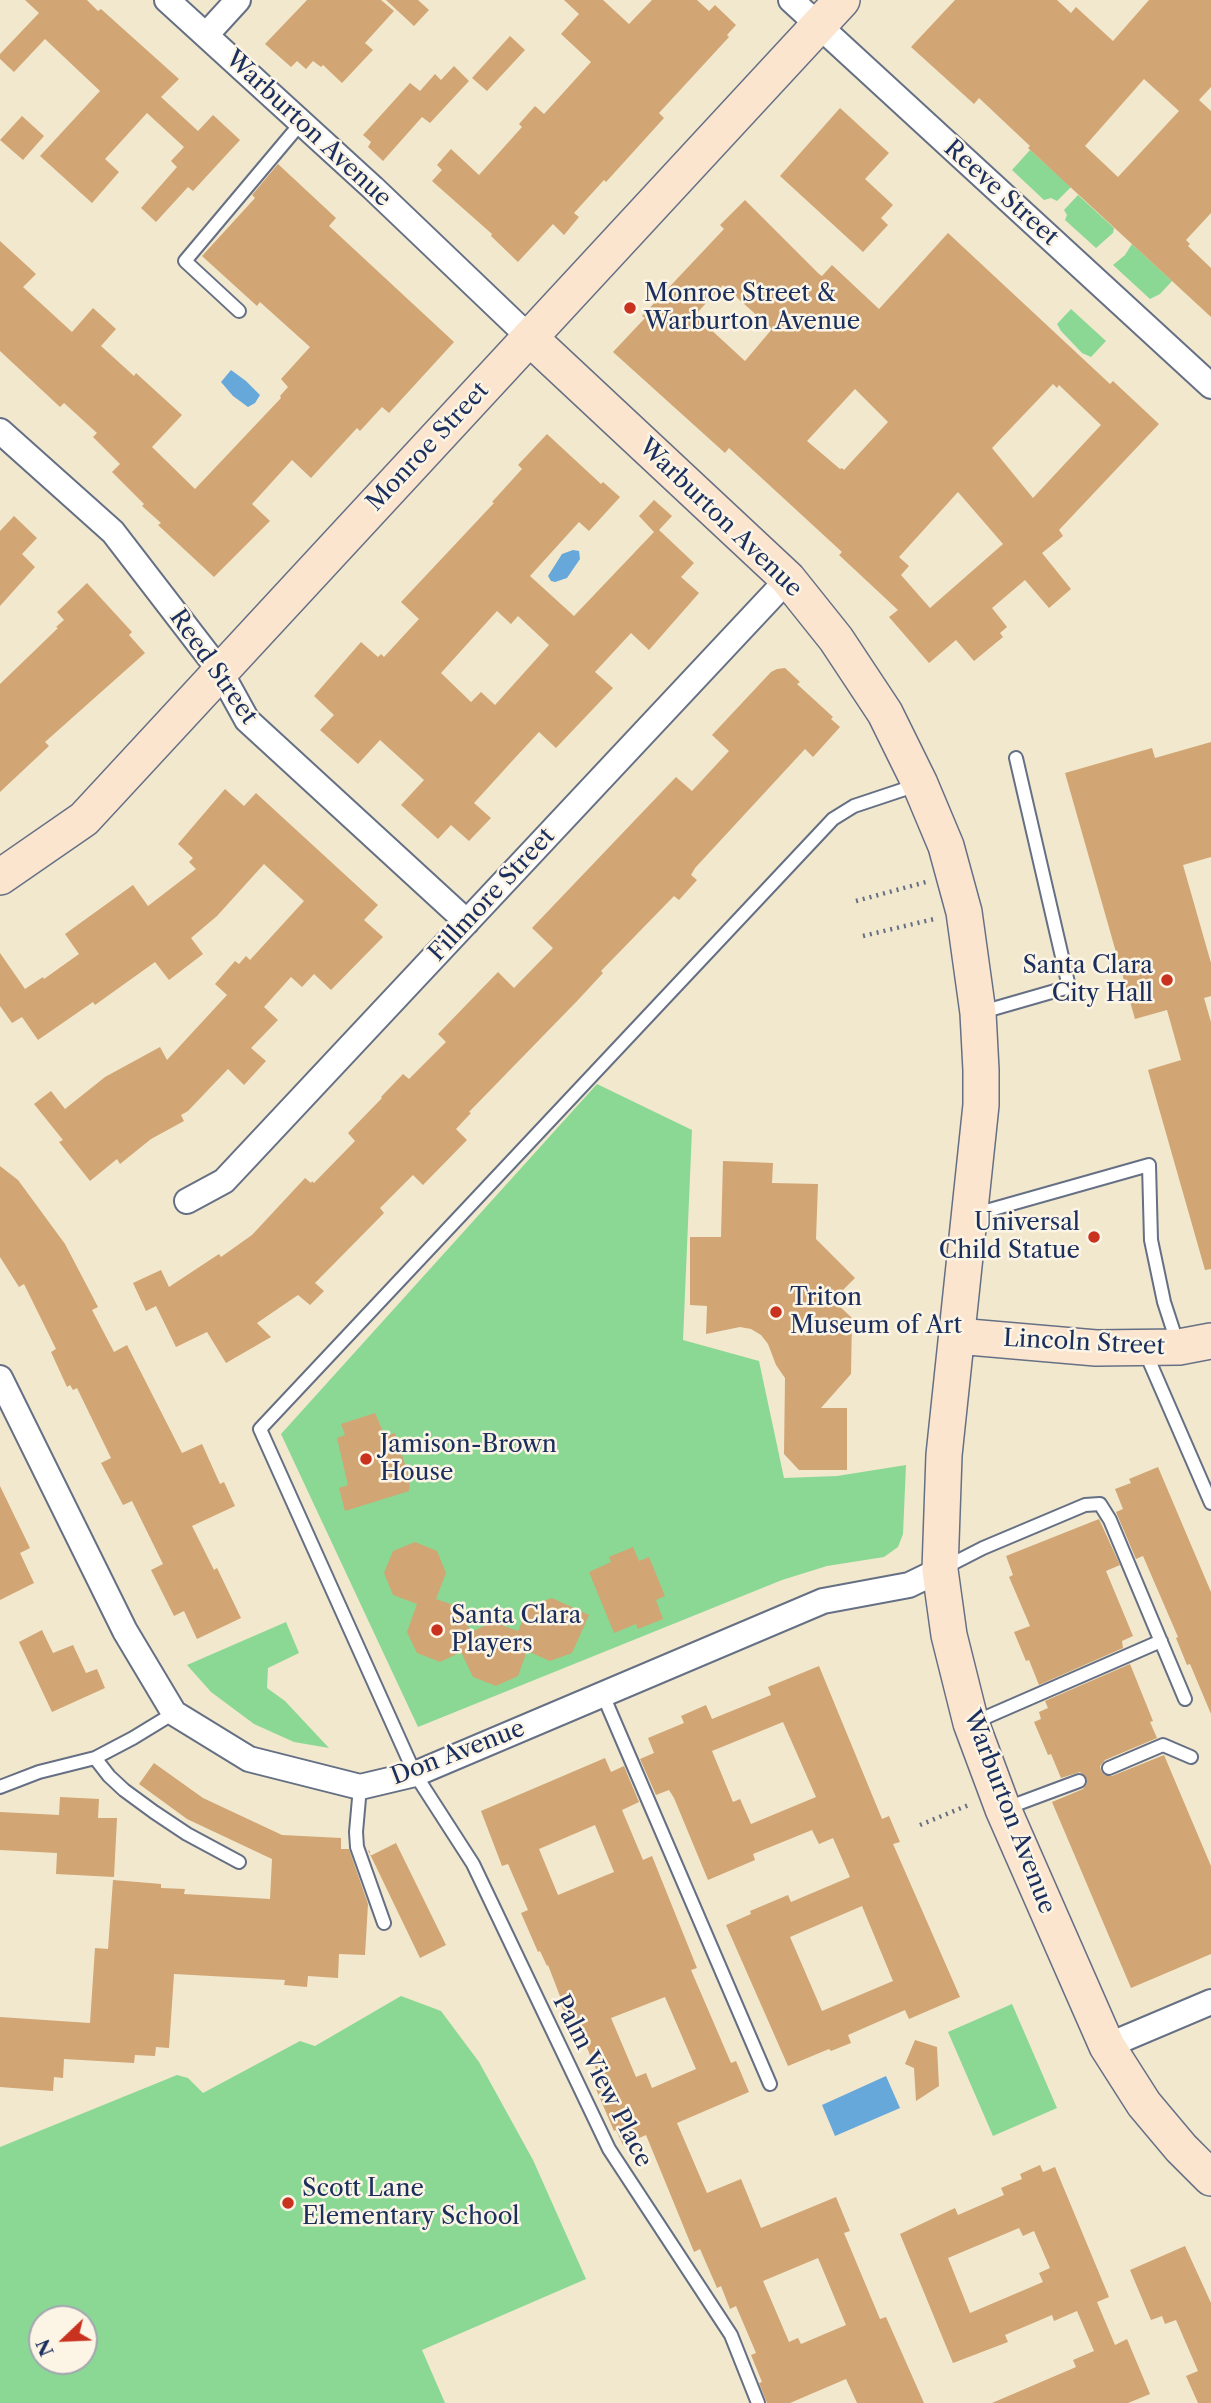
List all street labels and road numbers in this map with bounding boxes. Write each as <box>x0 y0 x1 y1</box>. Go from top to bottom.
street label: Warburton Avenue <box>219 45 397 213</box>
street label: Reeve Street <box>938 134 1064 252</box>
street label: Monroe Street <box>361 377 495 517</box>
street label: Warburton Avenue <box>632 433 808 603</box>
street label: Reed Street <box>163 604 263 730</box>
street label: Fillmore Street <box>423 822 561 968</box>
street label: Lincoln Street <box>1002 1324 1166 1362</box>
street label: Warburton Avenue <box>957 1706 1061 1918</box>
street label: Don Avenue <box>387 1714 529 1792</box>
street label: Palm View Place <box>546 1990 658 2172</box>

